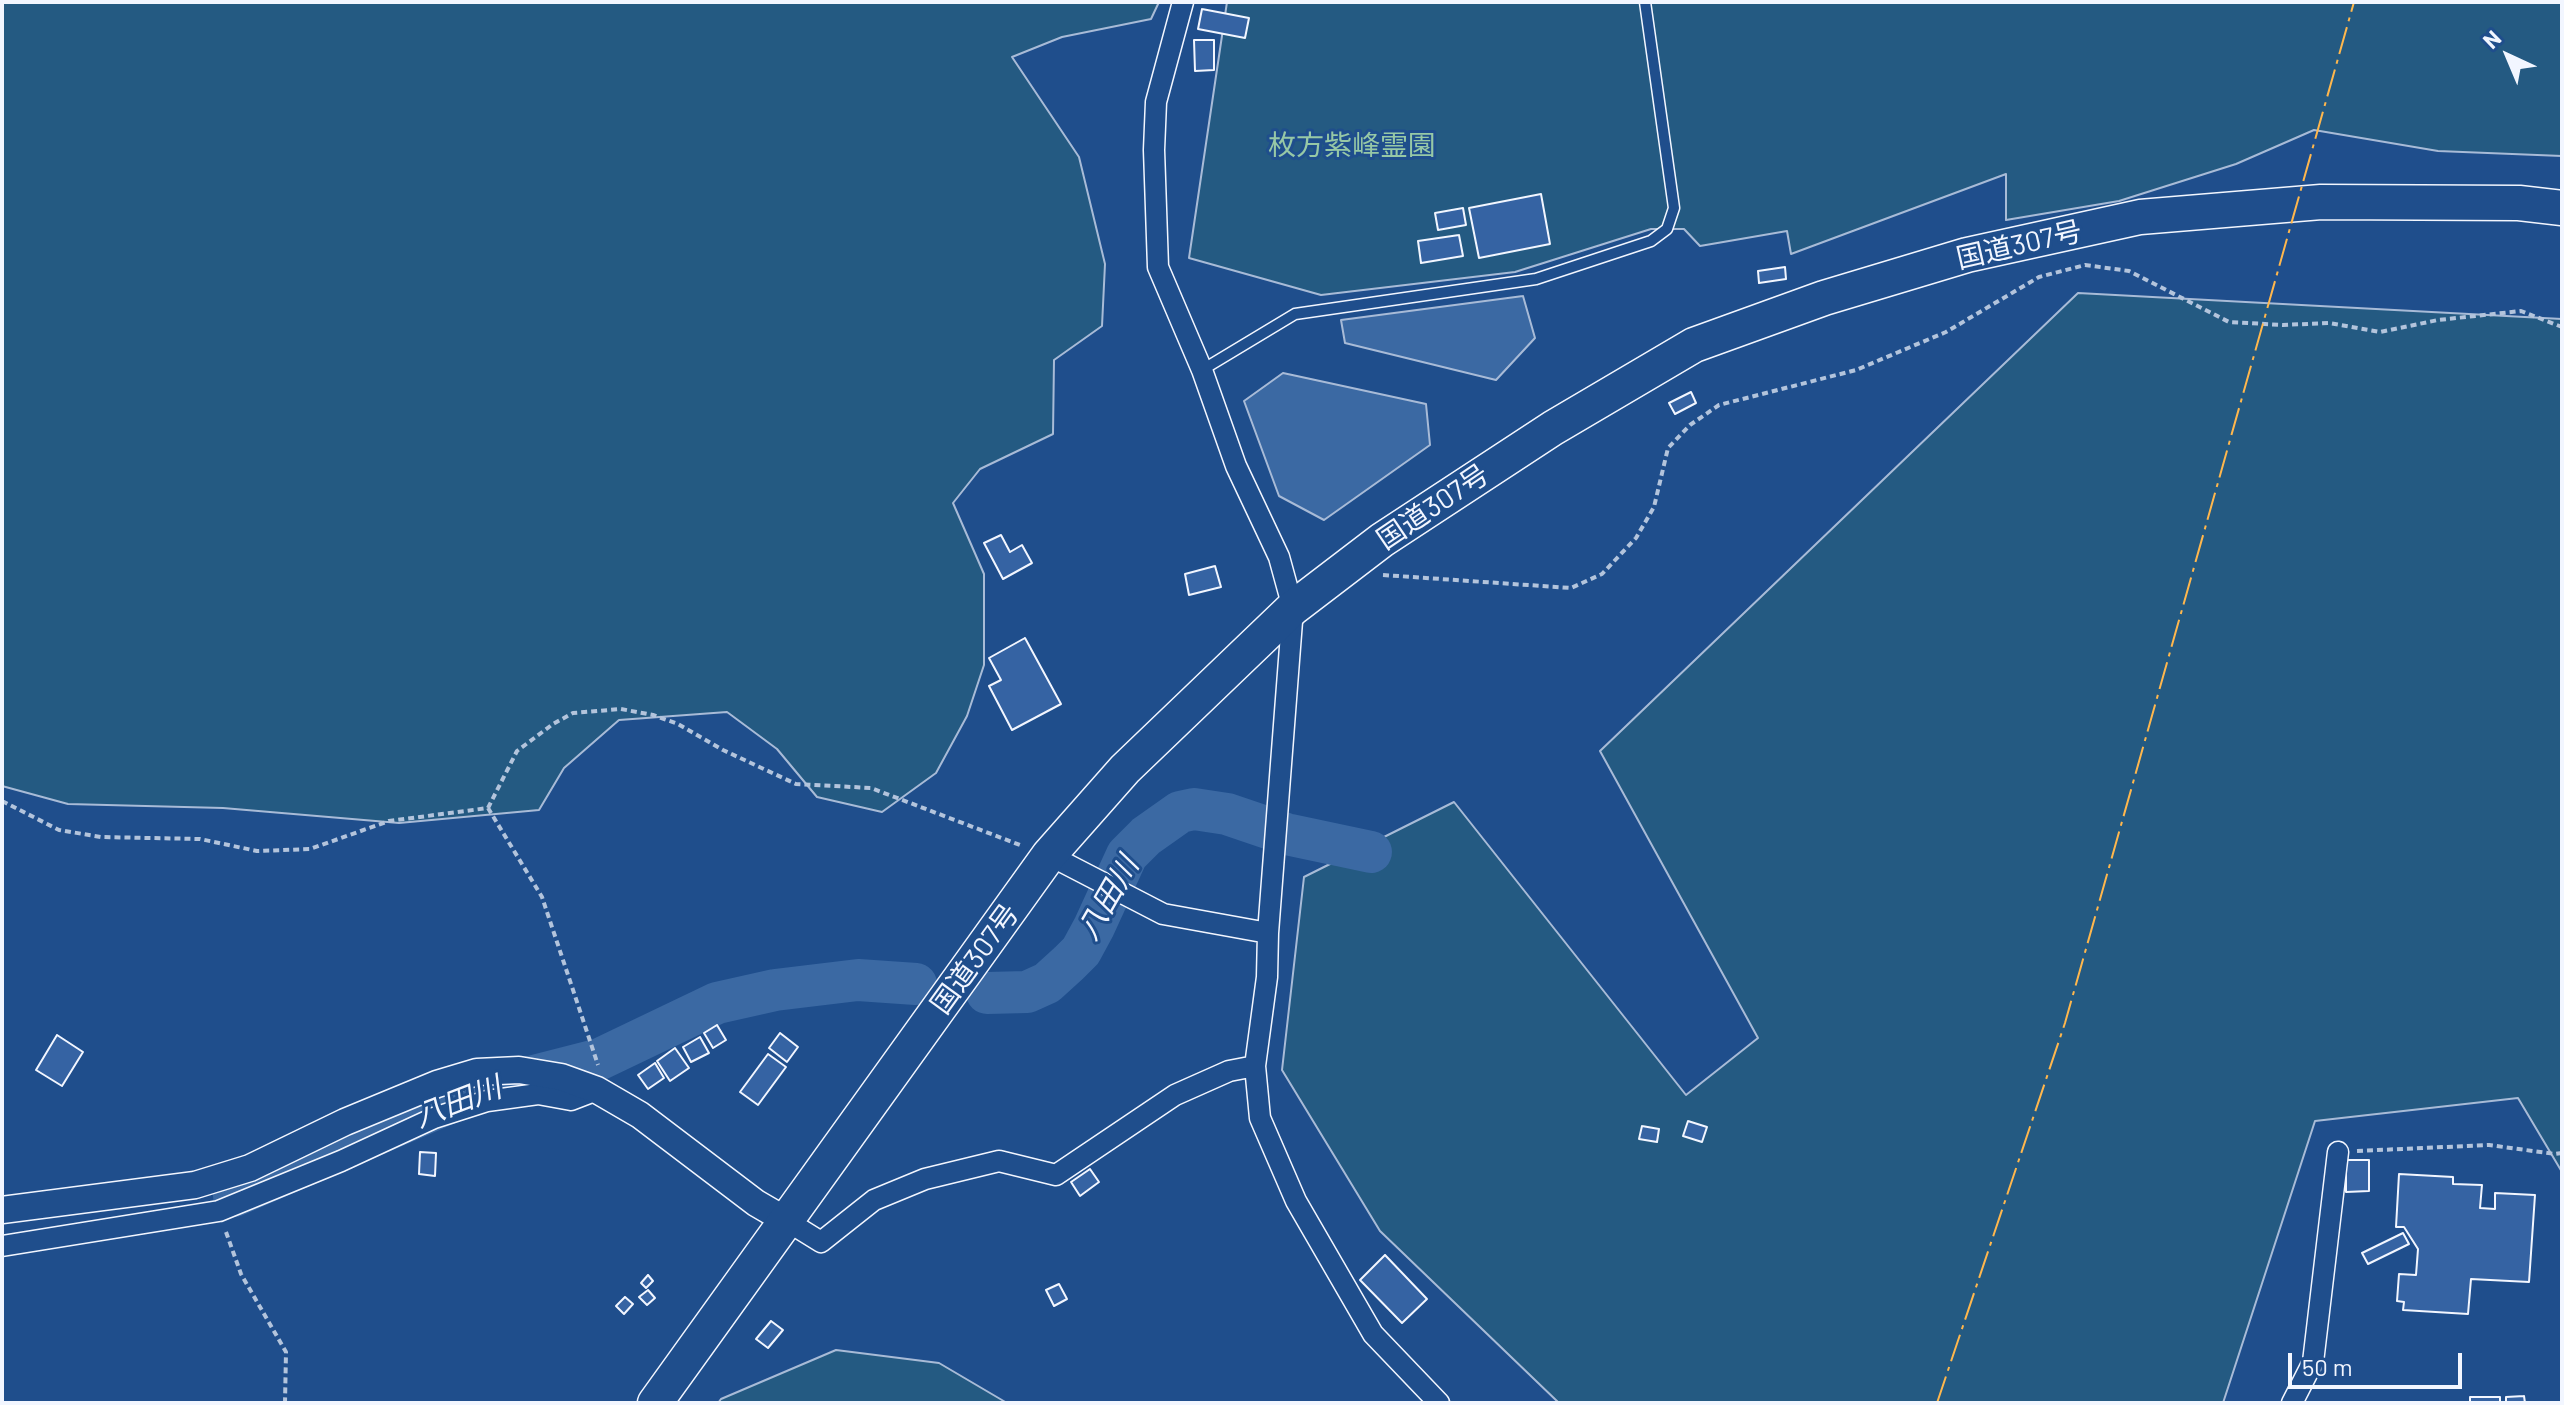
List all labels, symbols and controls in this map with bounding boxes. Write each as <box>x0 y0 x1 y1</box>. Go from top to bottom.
north arrow <box>2468 16 2548 96</box>
text: N <box>2477 24 2506 53</box>
park label: 枚方紫峰霊園 <box>1268 129 1436 163</box>
street label: 国道307号 <box>1953 214 2085 276</box>
street label: 国道307号 <box>1371 457 1495 557</box>
water label: 八田川 <box>1070 850 1146 946</box>
street label: 国道307号 <box>924 898 1026 1020</box>
water label: 八田川 <box>410 1069 506 1135</box>
scale bar <box>2292 1337 2466 1387</box>
text: 50 m <box>2302 1352 2353 1381</box>

